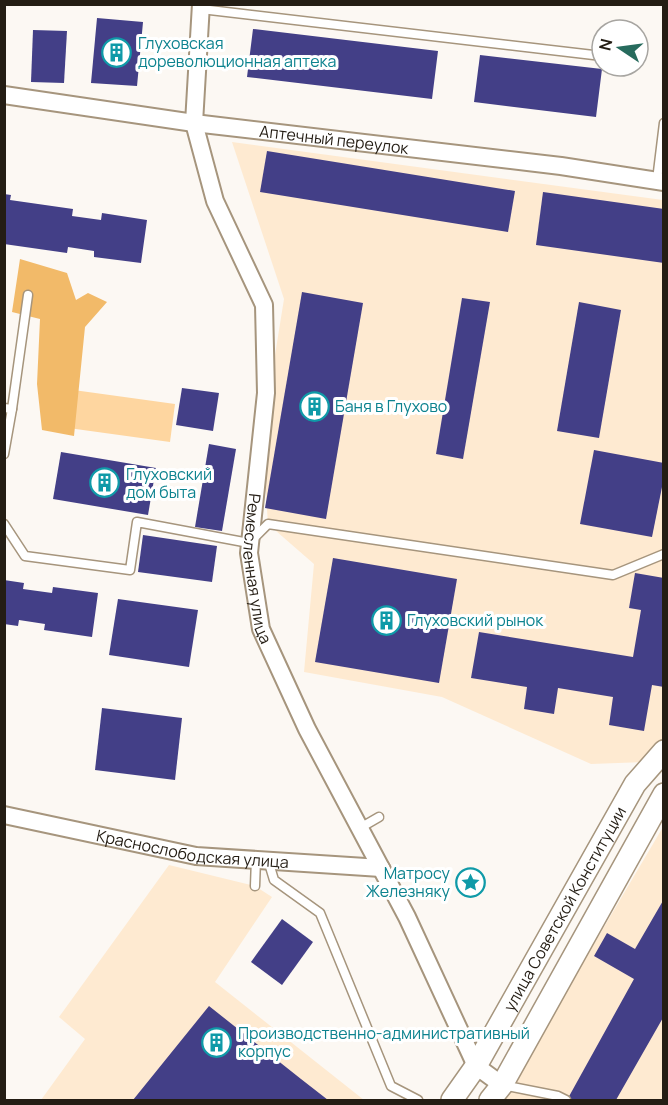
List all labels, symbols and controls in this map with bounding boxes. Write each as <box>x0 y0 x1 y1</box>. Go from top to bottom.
north arrow <box>590 18 650 78</box>
place label: Глуховская дореволюционная аптека <box>138 32 336 72</box>
building icon: Глуховская дореволюционная аптека <box>101 36 133 68</box>
text: N <box>593 37 617 53</box>
street label: Аптечный переулок <box>258 120 411 159</box>
building icon: Баня в Глухово <box>298 390 330 422</box>
place label: Баня в Глухово <box>335 395 447 417</box>
place label: Глуховский дом быта <box>126 463 212 503</box>
building icon: Глуховский дом быта <box>89 467 121 499</box>
street label: Ремесленная улица <box>238 493 277 647</box>
building icon: Глуховский рынок <box>370 604 402 636</box>
place label: Глуховский рынок <box>407 609 544 631</box>
street label: улица Советской Конституции <box>498 803 631 1015</box>
street label: Краснослободская улица <box>94 824 289 873</box>
place label: Матросу Железняку <box>366 862 451 902</box>
place icon: Матросу Железняку <box>455 866 487 898</box>
place label: Производственно-административный корпус <box>238 1022 530 1062</box>
building icon: Производственно-административный корпус <box>201 1026 233 1058</box>

